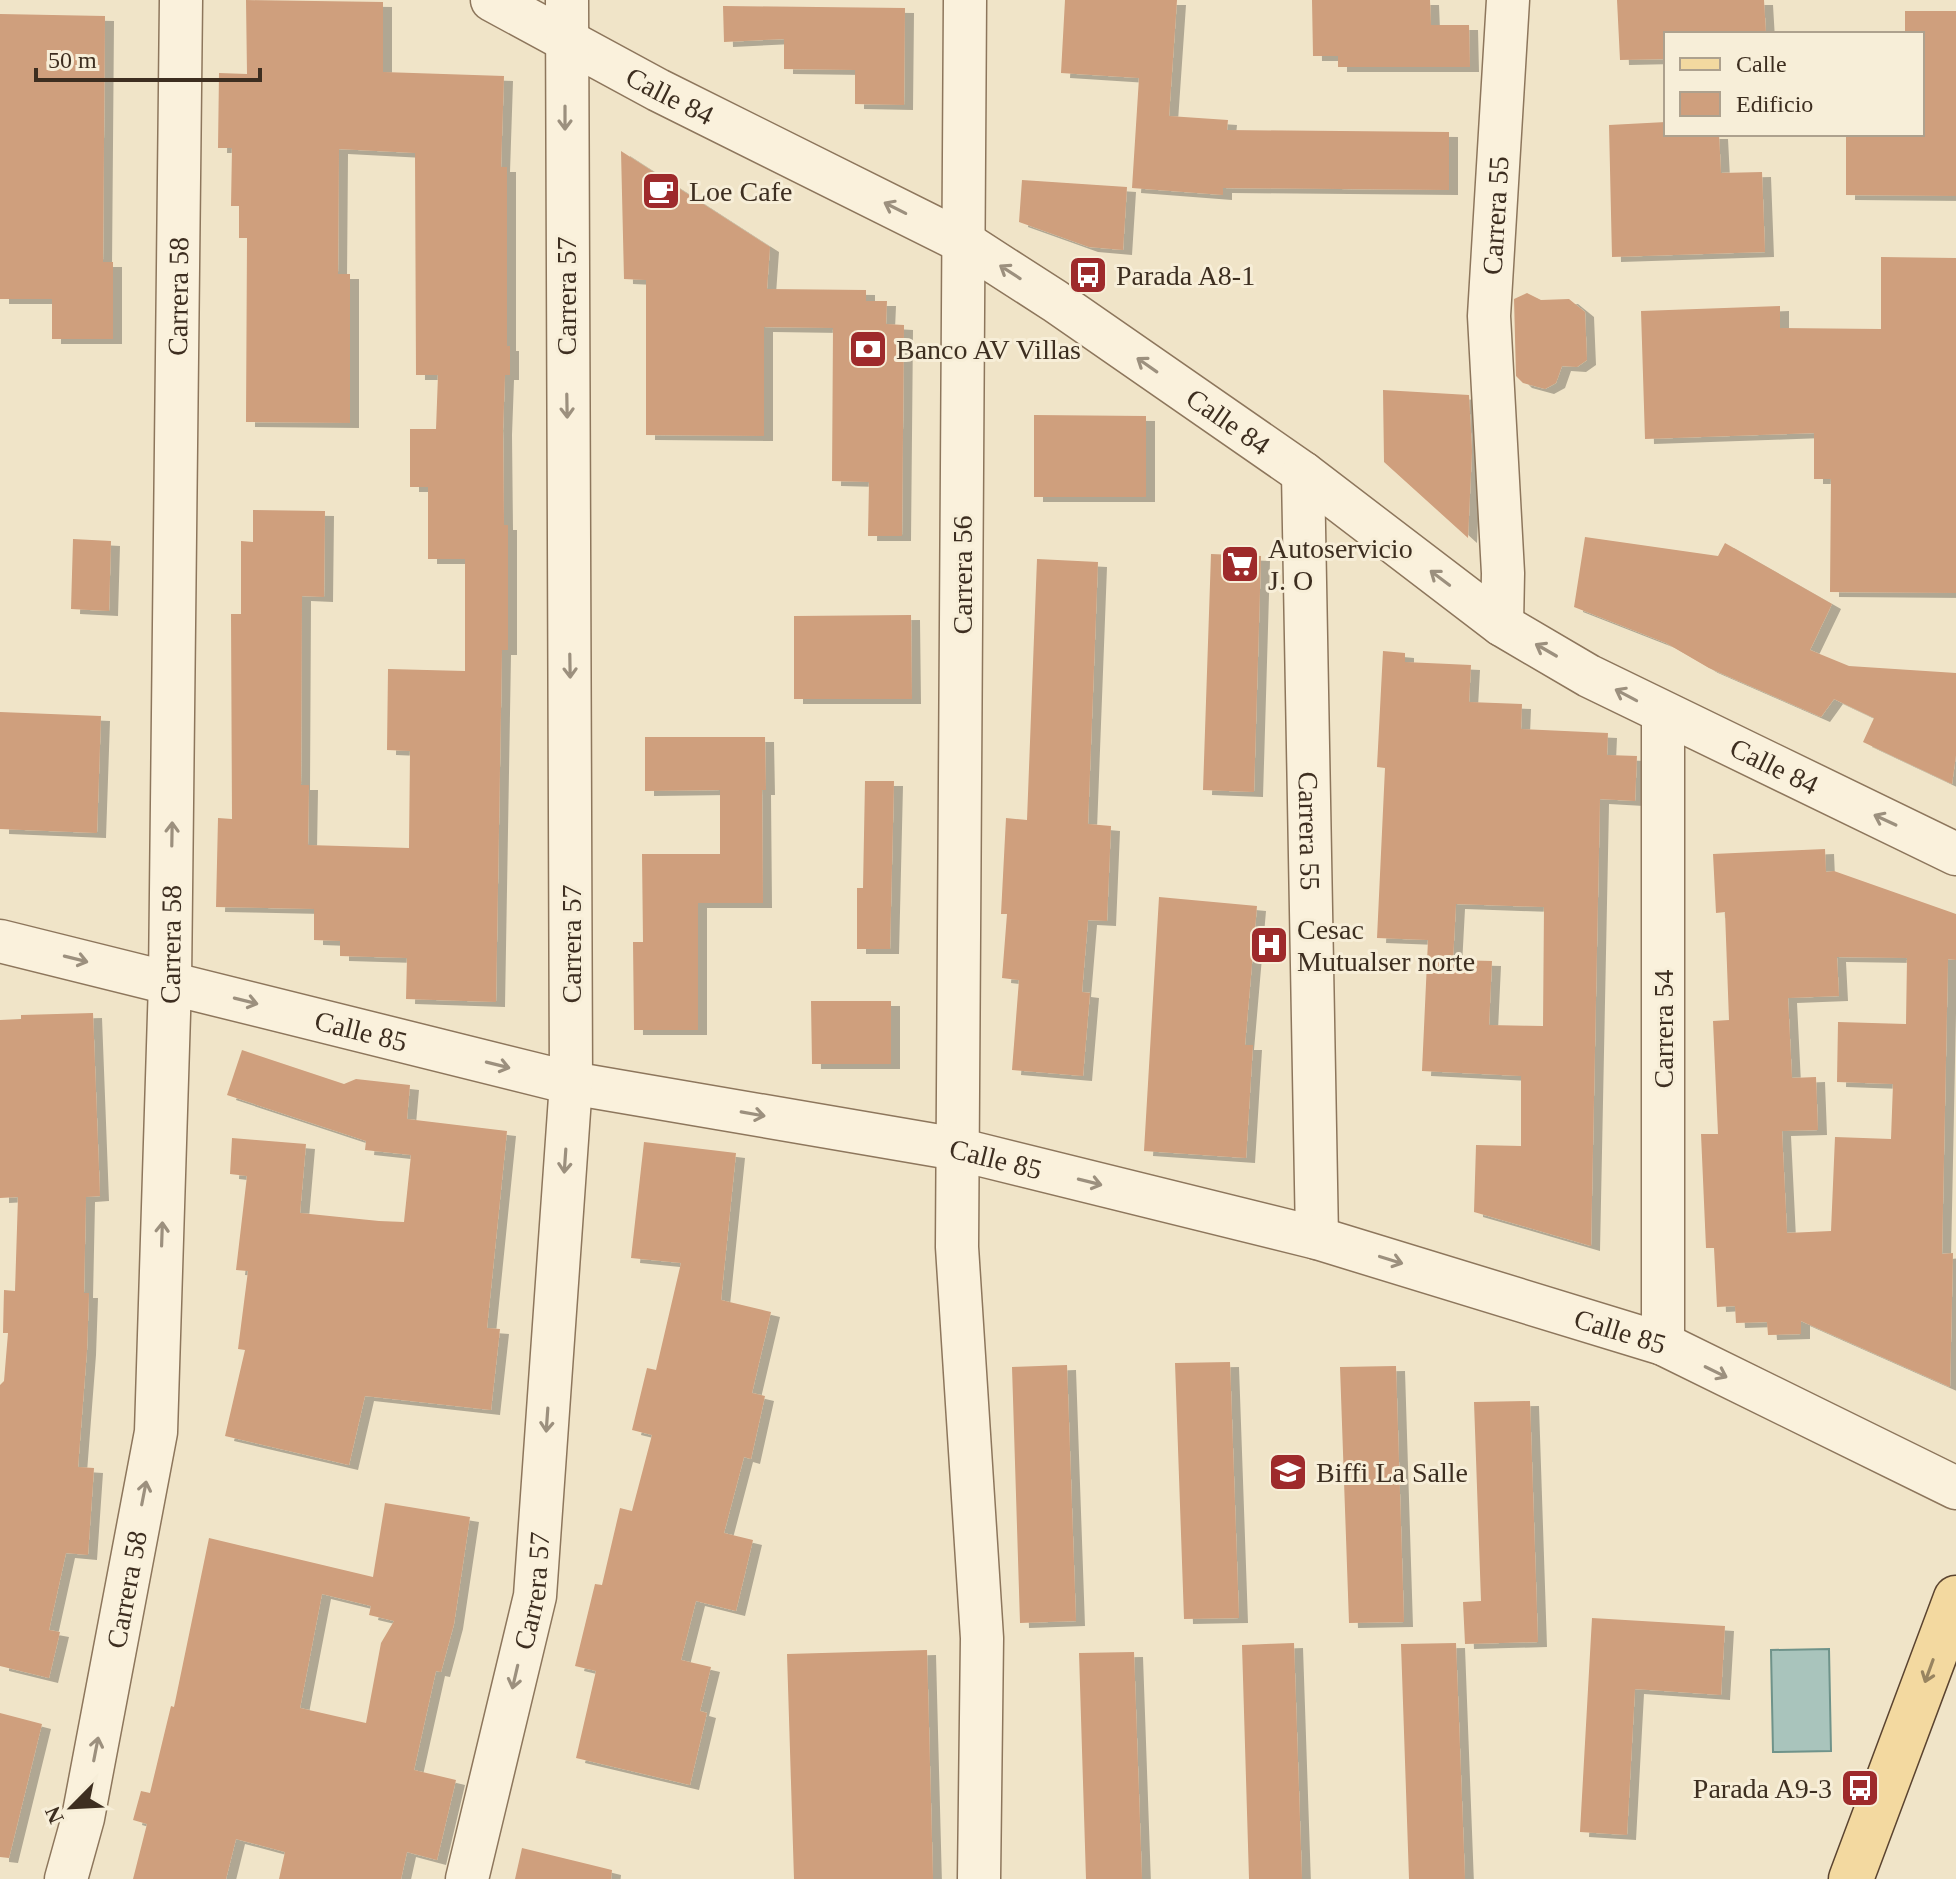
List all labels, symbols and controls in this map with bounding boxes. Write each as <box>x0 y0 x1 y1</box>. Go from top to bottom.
scale bar <box>36 32 260 82</box>
legend <box>1664 32 1924 136</box>
text: 50 m <box>48 47 97 73</box>
text: Calle <box>1736 51 1787 77</box>
street label: Calle 84 <box>621 61 719 131</box>
text: Edificio <box>1736 91 1813 117</box>
one-way arrow <box>557 104 573 131</box>
street label: Carrera 55 <box>1476 155 1515 276</box>
cafe icon: Loe Cafe <box>640 170 682 212</box>
place label: Loe Cafe <box>689 176 792 207</box>
one-way arrow <box>884 200 908 216</box>
street label: Carrera 58 <box>162 237 194 356</box>
street label: Carrera 57 <box>551 237 582 355</box>
bus stop icon: Parada A8-1 <box>1067 254 1109 296</box>
place label: Parada A8-1 <box>1116 260 1255 291</box>
one-way arrow <box>999 264 1022 280</box>
bank icon: Banco AV Villas <box>847 328 889 370</box>
place label: Banco AV Villas <box>896 334 1081 365</box>
one-way arrow <box>1137 357 1159 373</box>
street label: Calle 84 <box>1181 382 1276 461</box>
one-way arrow <box>559 392 575 419</box>
street label: Carrera 56 <box>947 516 978 634</box>
place label: Autoservicio J. O <box>1268 533 1413 596</box>
supermarket icon: Autoservicio J. O <box>1219 543 1261 585</box>
one-way arrow <box>1430 570 1451 587</box>
one-way arrow <box>1535 642 1558 658</box>
one-way arrow <box>562 652 578 679</box>
one-way arrow <box>1615 687 1638 703</box>
street label: Calle 84 <box>1725 732 1823 801</box>
street label: Carrera 55 <box>1292 771 1326 891</box>
one-way arrow <box>1874 812 1898 827</box>
one-way arrow <box>164 821 180 848</box>
street label: Carrera 58 <box>154 885 187 1004</box>
street label: Carrera 57 <box>556 885 587 1003</box>
place label: Cesac Mutualser norte <box>1297 914 1475 977</box>
hospital icon: Cesac Mutualser norte <box>1248 924 1290 966</box>
one-way arrow <box>62 952 88 967</box>
street label: Carrera 54 <box>1648 970 1679 1088</box>
one-way arrow <box>233 994 258 1009</box>
street label: Calle 85 <box>311 1005 410 1058</box>
one-way arrow <box>485 1058 510 1073</box>
one-way arrow <box>740 1108 765 1123</box>
street label: Calle 85 <box>946 1133 1045 1185</box>
one-way arrow <box>557 1147 572 1174</box>
one-way arrow <box>1077 1175 1103 1190</box>
one-way arrow <box>155 1221 170 1248</box>
one-way arrow <box>1378 1254 1403 1269</box>
street label: Calle 85 <box>1571 1303 1670 1360</box>
one-way arrow <box>1703 1364 1727 1380</box>
one-way arrow <box>539 1406 554 1433</box>
school or university icon: Biffi La Salle <box>1267 1451 1309 1493</box>
place label: Biffi La Salle <box>1316 1457 1468 1488</box>
one-way arrow <box>138 1481 153 1506</box>
street label: Carrera 58 <box>100 1528 153 1651</box>
street label: Carrera 57 <box>508 1531 555 1653</box>
one-way arrow <box>1921 1659 1935 1683</box>
one-way arrow <box>507 1664 522 1690</box>
one-way arrow <box>90 1736 105 1762</box>
north arrow <box>32 1767 112 1847</box>
bus stop icon: Parada A9-3 <box>1839 1767 1881 1809</box>
place label: Parada A9-3 <box>1693 1773 1832 1804</box>
text: N <box>39 1802 69 1827</box>

